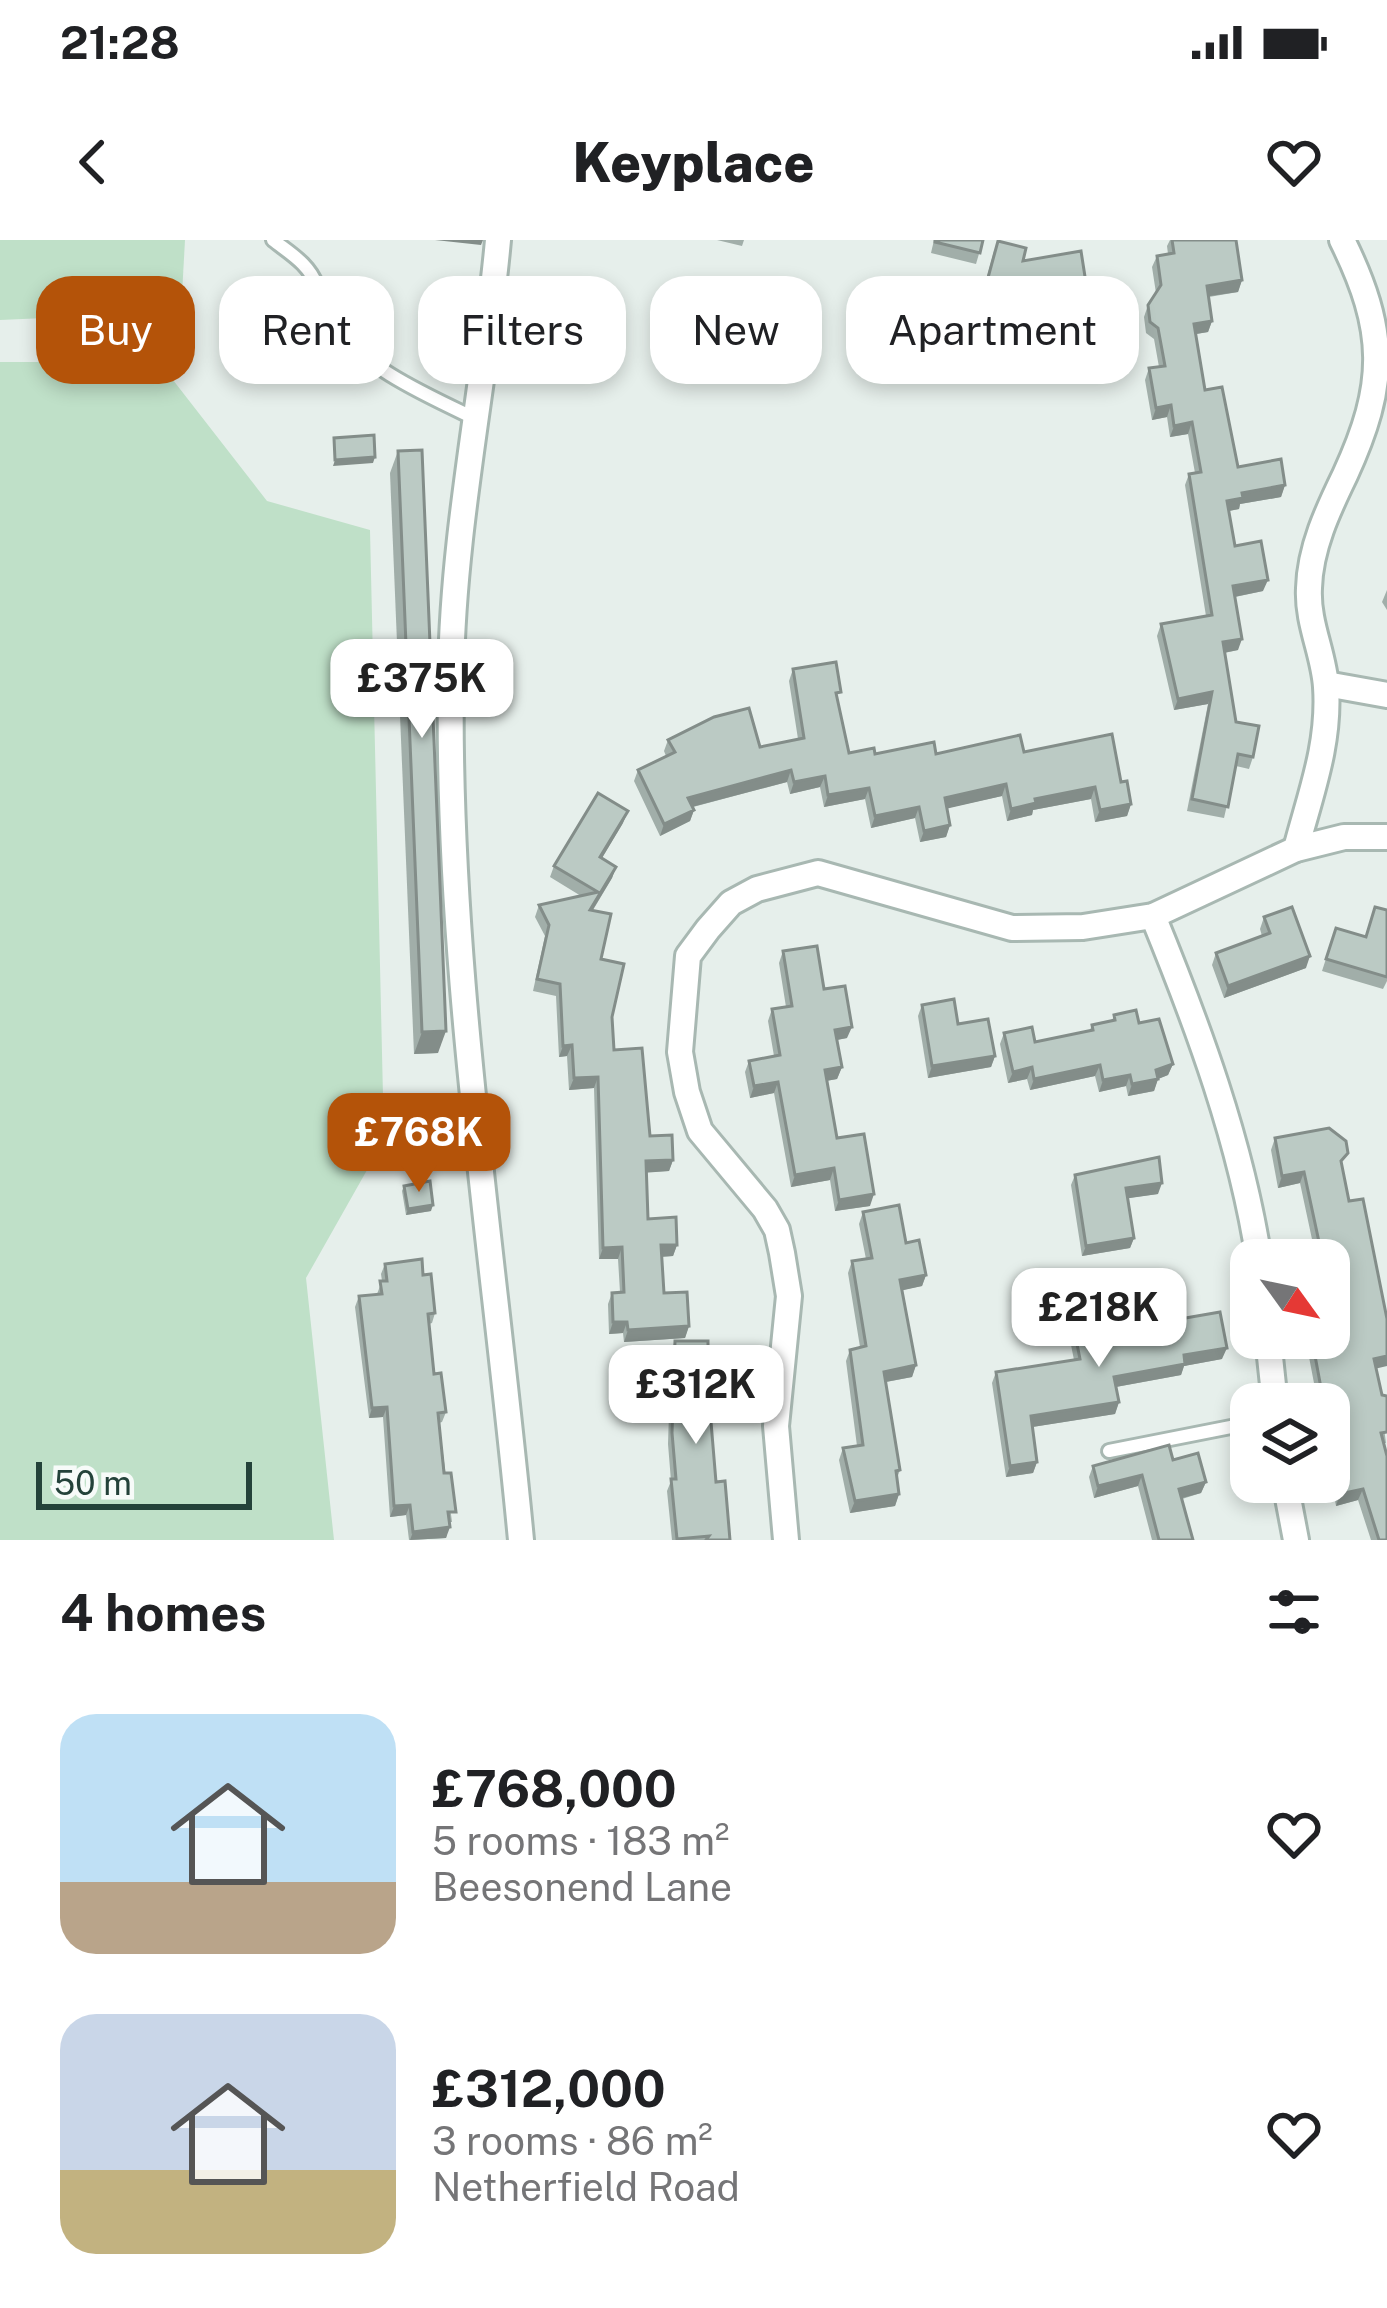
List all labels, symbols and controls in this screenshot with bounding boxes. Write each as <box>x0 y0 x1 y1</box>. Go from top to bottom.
text: 21:28 <box>60 16 180 69</box>
icon: back <box>60 129 126 195</box>
icon: heart <box>1261 129 1327 195</box>
text: Keyplace <box>572 131 815 194</box>
chip: Buy <box>36 276 195 384</box>
chip: Rent <box>219 276 394 384</box>
chip: Filters <box>418 276 626 384</box>
chip: New <box>650 276 822 384</box>
chip: Apartment <box>846 276 1139 384</box>
pin: £375K <box>338 639 506 741</box>
text: £375K <box>357 655 487 701</box>
pin: £768K <box>335 1093 503 1195</box>
text: £768K <box>354 1109 484 1155</box>
north arrow <box>1230 1239 1350 1359</box>
map controls <box>1230 1239 1350 1503</box>
pin: £218K <box>1015 1268 1183 1370</box>
text: £218K <box>1039 1284 1159 1330</box>
pin: £312K <box>612 1345 780 1447</box>
text: £312K <box>636 1361 756 1407</box>
button: layers <box>1230 1383 1350 1503</box>
scale bar <box>36 1456 252 1509</box>
text: 50 m <box>54 1464 132 1502</box>
icon: filters <box>1261 1579 1327 1645</box>
text: 4 homes <box>60 1583 266 1642</box>
text: £768,000 <box>432 1759 677 1818</box>
icon: home <box>156 1762 300 1906</box>
icon: heart <box>1261 1801 1327 1867</box>
text: 5 rooms · 183 m² <box>432 1818 729 1864</box>
text: Beesonend Lane <box>432 1864 732 1910</box>
text: £312,000 <box>432 2059 666 2118</box>
icon: home <box>156 2062 300 2206</box>
icon: heart <box>1261 2101 1327 2167</box>
text: 3 rooms · 86 m² <box>432 2118 713 2164</box>
text: Netherfield Road <box>432 2164 740 2210</box>

